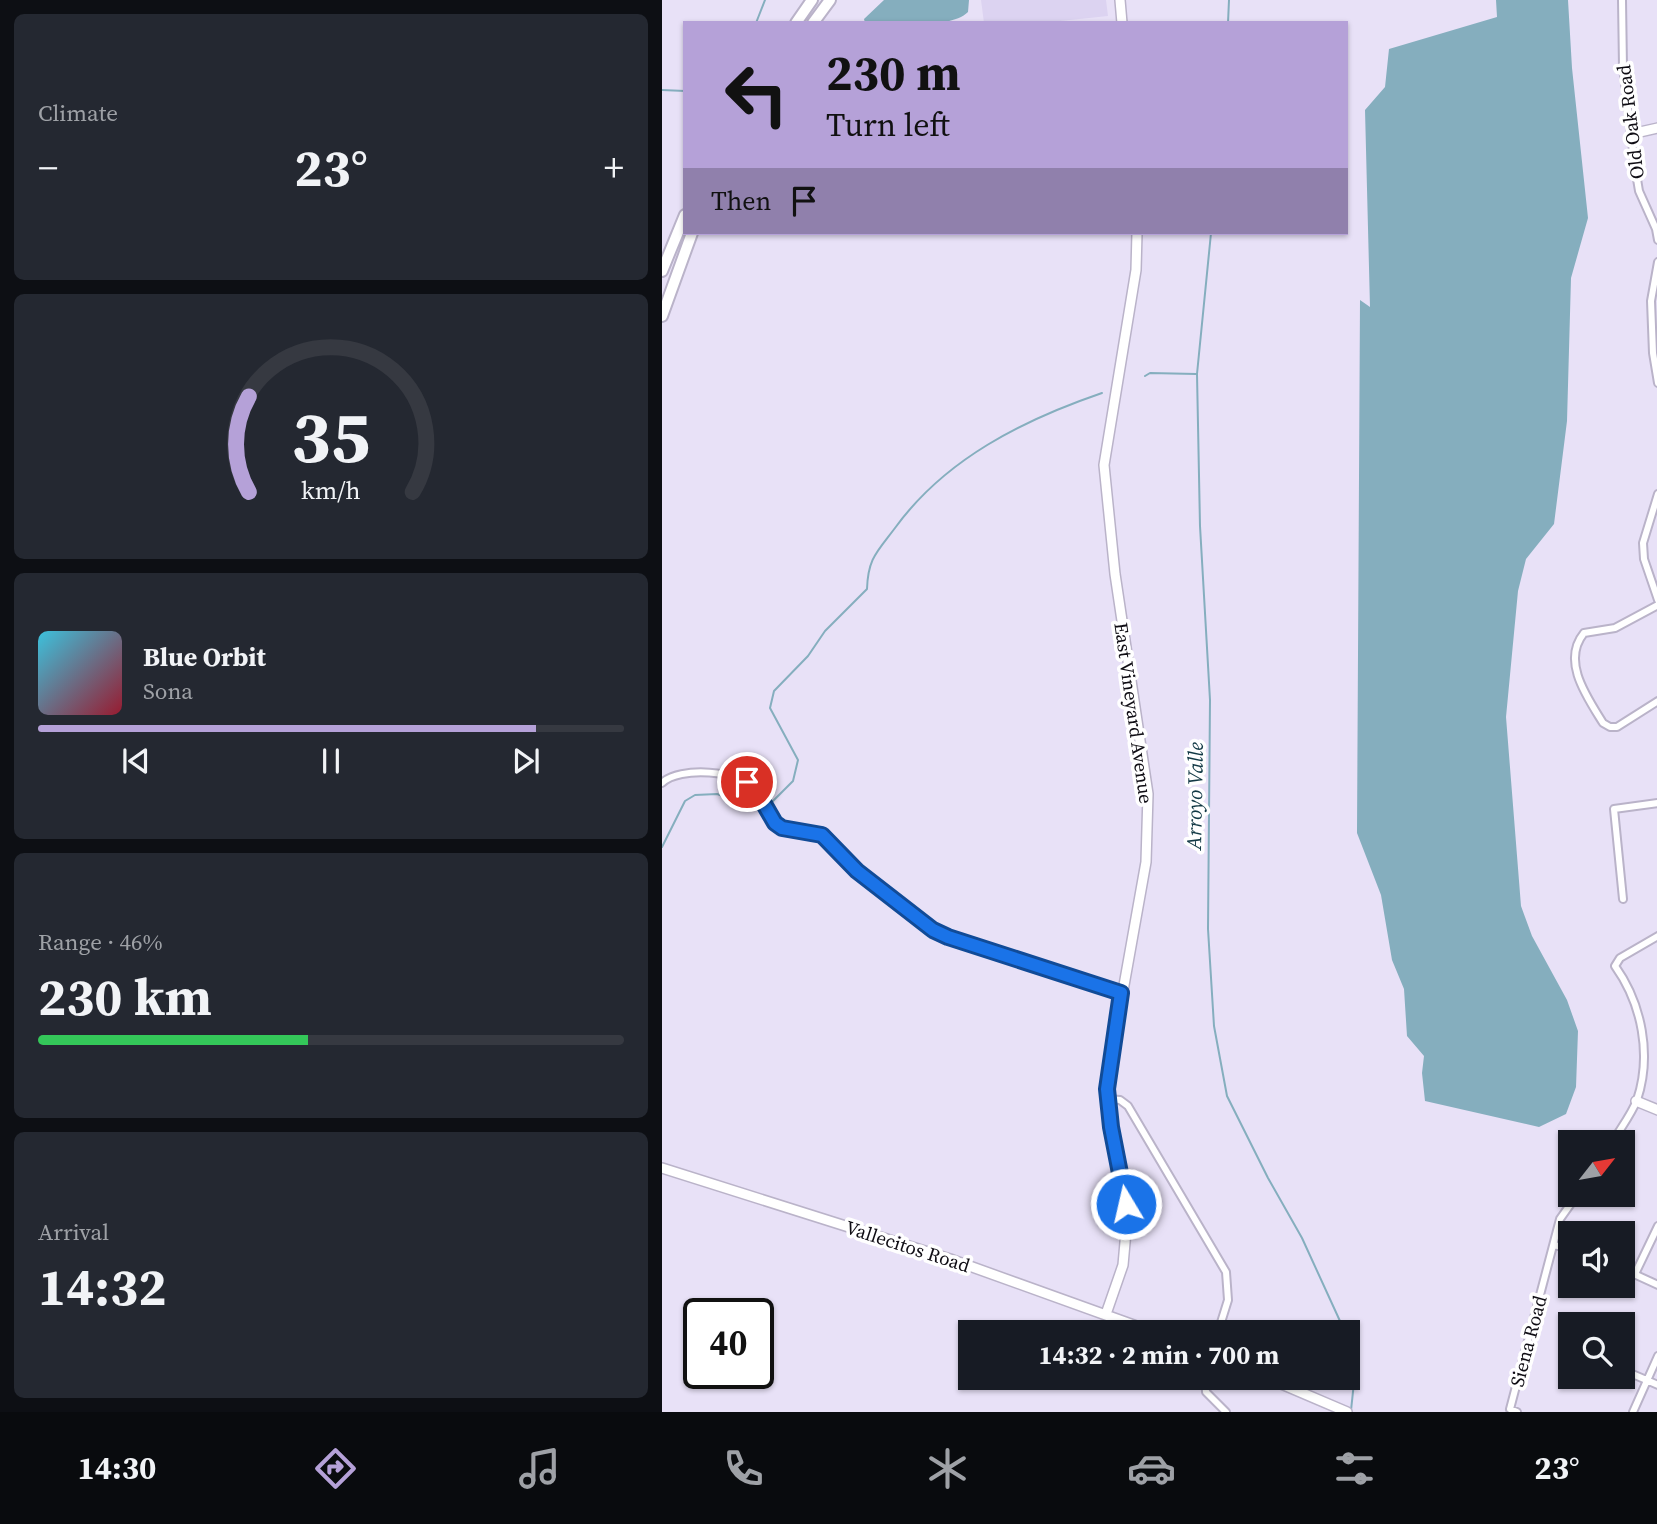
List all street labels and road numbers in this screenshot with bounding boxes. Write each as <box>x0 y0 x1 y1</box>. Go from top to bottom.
street label: Old Oak Road <box>1610 63 1650 181</box>
street label: East Vineyard Avenue <box>1108 621 1160 805</box>
street label: Vallecitos Road <box>843 1214 974 1278</box>
street label: Siena Road <box>1503 1292 1553 1390</box>

